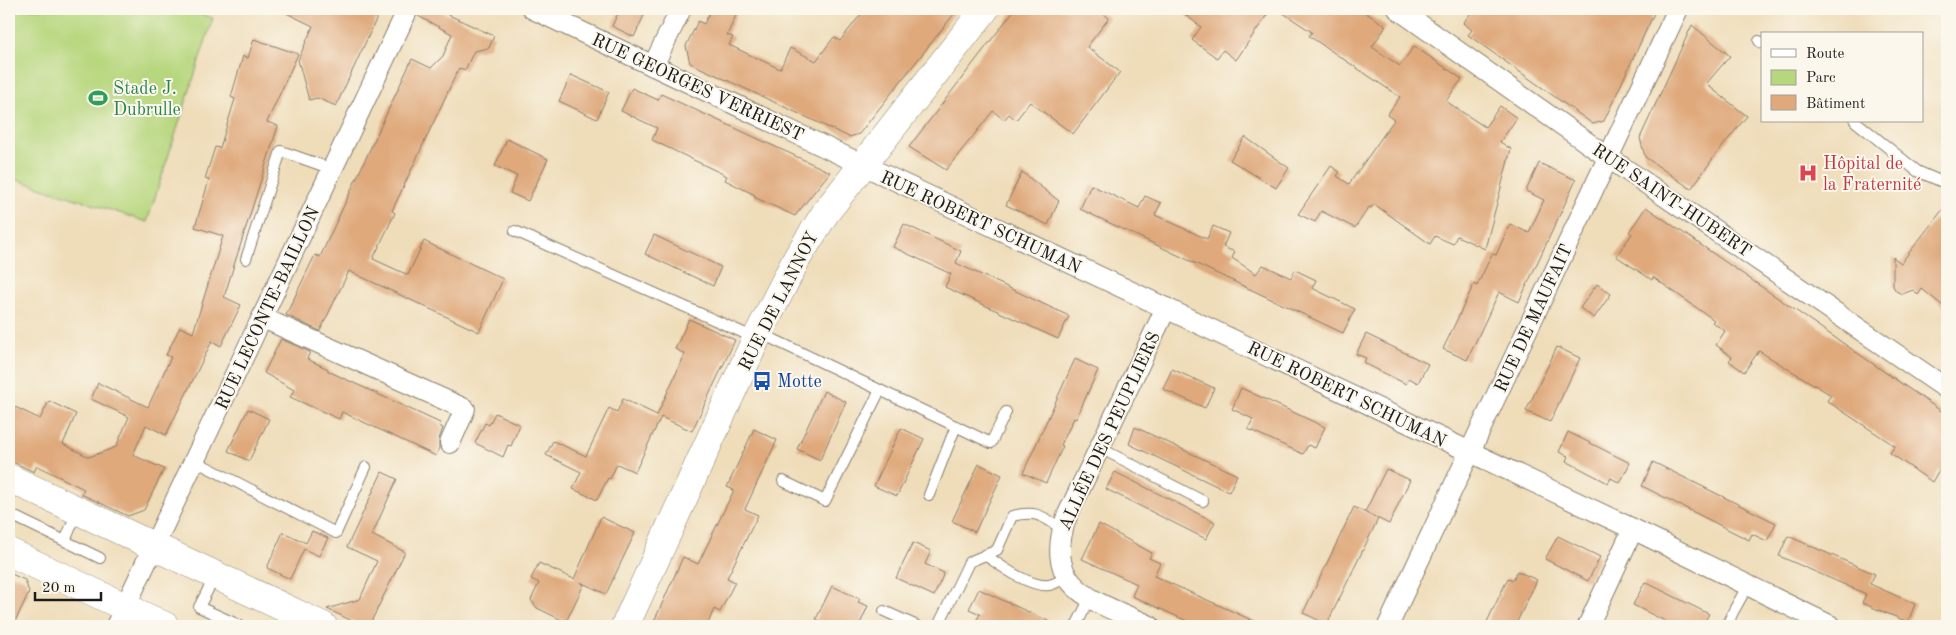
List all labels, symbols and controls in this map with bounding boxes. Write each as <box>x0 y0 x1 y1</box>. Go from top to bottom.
street label: RUE GEORGES VERRIEST <box>589 31 806 145</box>
legend <box>1761 32 1924 122</box>
text: Route <box>1806 47 1844 62</box>
text: Parc <box>1806 71 1836 86</box>
place label: Stade J. Dubrulle <box>113 80 181 119</box>
sports icon: Stade J. Dubrulle <box>87 87 109 109</box>
text: Bâtiment <box>1806 97 1865 112</box>
street label: RUE SAINT-HUBERT <box>1589 141 1754 261</box>
place label: Hôpital de la Fraternité <box>1823 155 1921 194</box>
hospital icon: Hôpital de la Fraternité <box>1797 162 1819 184</box>
street label: RUE ROBERT SCHUMAN <box>878 168 1084 277</box>
street label: RUE LECONTE-BAILLON <box>213 204 323 413</box>
street label: RUE DE LANNOY <box>736 229 822 374</box>
street label: RUE DE MAUFAIT <box>1492 242 1576 395</box>
street label: ALLÉE DES PEUPLIERS <box>1052 328 1164 534</box>
street label: RUE ROBERT SCHUMAN <box>1244 339 1449 451</box>
bus stop icon: Motte <box>751 370 773 392</box>
place label: Motte <box>777 373 822 391</box>
scale bar <box>35 570 101 602</box>
text: 20 m <box>42 581 76 596</box>

